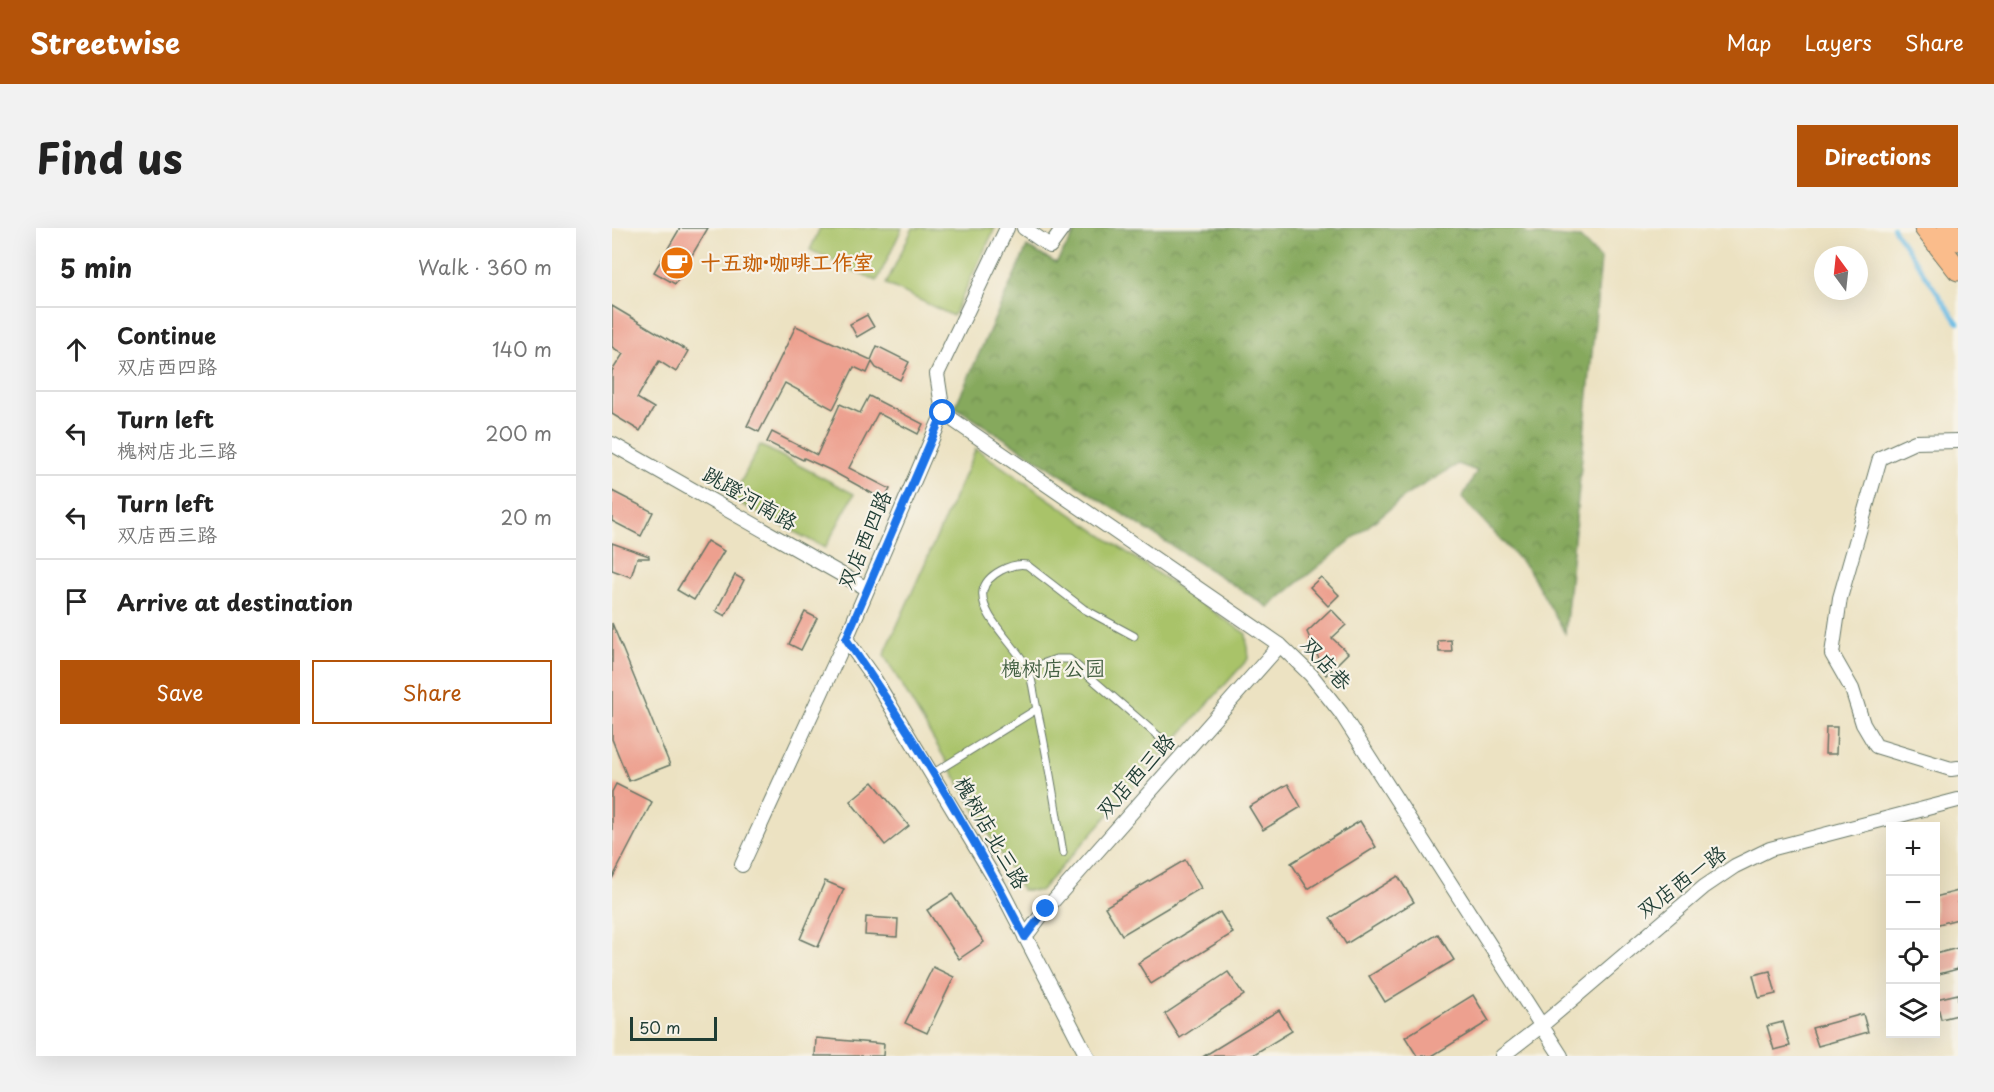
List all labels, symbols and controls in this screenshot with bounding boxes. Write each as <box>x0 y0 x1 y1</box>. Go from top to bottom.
text: Streetwise <box>30 21 180 64</box>
text: Map <box>1727 26 1771 58</box>
text: Layers <box>1804 26 1872 58</box>
text: Share <box>1905 26 1964 58</box>
text: Find us <box>36 125 183 188</box>
button: Directions <box>1797 125 1958 187</box>
cafe icon: 十五珈·咖啡工作室 <box>659 245 695 281</box>
place label: 十五珈·咖啡工作室 <box>700 245 874 277</box>
north arrow <box>1814 246 1868 300</box>
text: 5 min <box>60 248 132 287</box>
text: Walk · 360 m <box>418 252 552 282</box>
text: Continue <box>117 318 216 351</box>
icon: ahead <box>60 333 93 366</box>
text: 140 m <box>492 334 552 364</box>
text: 双店西四路 <box>117 351 217 381</box>
route start <box>929 399 955 425</box>
text: Turn left <box>117 402 214 435</box>
icon: left <box>60 417 93 450</box>
text: 200 m <box>485 418 552 448</box>
text: 槐树店北三路 <box>117 435 237 465</box>
street label: 跳蹬河南路 <box>698 457 804 537</box>
street label: 双店西四路 <box>828 485 898 594</box>
text: Turn left <box>117 486 214 519</box>
icon: left <box>60 501 93 534</box>
text: 20 m <box>500 502 552 532</box>
text: 双店西三路 <box>117 519 217 549</box>
icon: arrive <box>60 585 93 618</box>
text: Arrive at destination <box>117 585 353 618</box>
street label: 双店巷 <box>1295 629 1360 697</box>
park label: 槐树店公园 <box>1001 651 1106 683</box>
button: Save <box>60 660 300 724</box>
button: Share <box>312 660 552 724</box>
street label: 双店西三路 <box>1087 725 1182 824</box>
street label: 槐树店北三路 <box>947 769 1038 895</box>
map controls <box>1886 822 1940 1038</box>
button: + <box>1886 822 1940 876</box>
street label: 双店西一路 <box>1629 836 1732 925</box>
button: − <box>1886 876 1940 930</box>
route end <box>1032 895 1058 921</box>
button: locate <box>1886 930 1940 984</box>
button: layers <box>1886 984 1940 1038</box>
scale bar <box>630 1014 717 1042</box>
text: 50 m <box>639 1015 680 1039</box>

